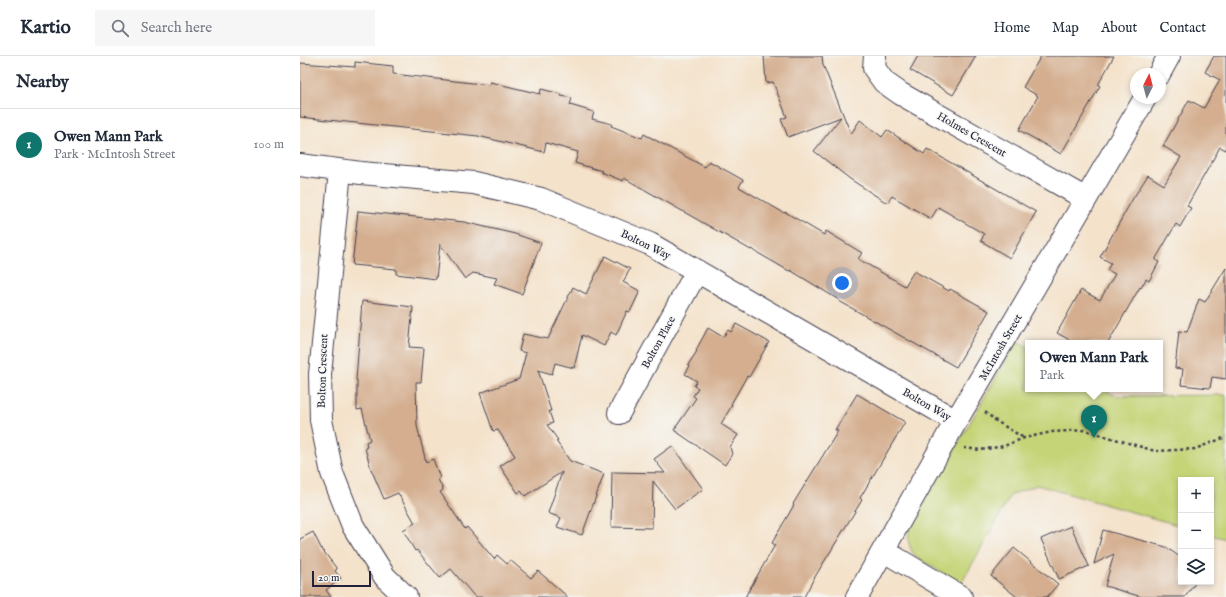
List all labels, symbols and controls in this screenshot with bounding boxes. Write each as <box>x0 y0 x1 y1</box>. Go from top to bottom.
search box <box>95 10 375 46</box>
text: Kartio <box>20 16 71 40</box>
icon: search <box>109 17 131 39</box>
text: Search here <box>141 18 212 37</box>
text: Home <box>994 19 1030 37</box>
text: Map <box>1052 19 1079 37</box>
text: About <box>1101 19 1137 37</box>
text: Contact <box>1159 19 1206 37</box>
north arrow <box>1130 68 1166 104</box>
text: Nearby <box>16 72 69 93</box>
street label: Holmes Crescent <box>934 109 1009 161</box>
text: Owen Mann Park <box>54 127 163 146</box>
text: 1 <box>27 136 31 153</box>
text: 100 m <box>254 136 284 153</box>
text: Park · McIntosh Street <box>54 146 176 163</box>
street label: Bolton Way <box>618 227 673 263</box>
your location <box>832 273 852 293</box>
street label: McIntosh Street <box>976 311 1026 383</box>
street label: Bolton Place <box>639 314 679 371</box>
street label: Bolton Crescent <box>315 333 331 408</box>
popup <box>1025 340 1163 392</box>
text: Owen Mann Park <box>1040 348 1148 367</box>
text: Park <box>1040 367 1064 384</box>
street label: Bolton Way <box>900 385 954 425</box>
pin: 1 <box>1081 405 1107 438</box>
map controls <box>1178 477 1214 585</box>
button: + <box>1178 477 1214 513</box>
button: − <box>1178 513 1214 549</box>
button: layers <box>1178 549 1214 585</box>
scale bar <box>312 569 371 588</box>
text: 20 m <box>318 571 339 585</box>

